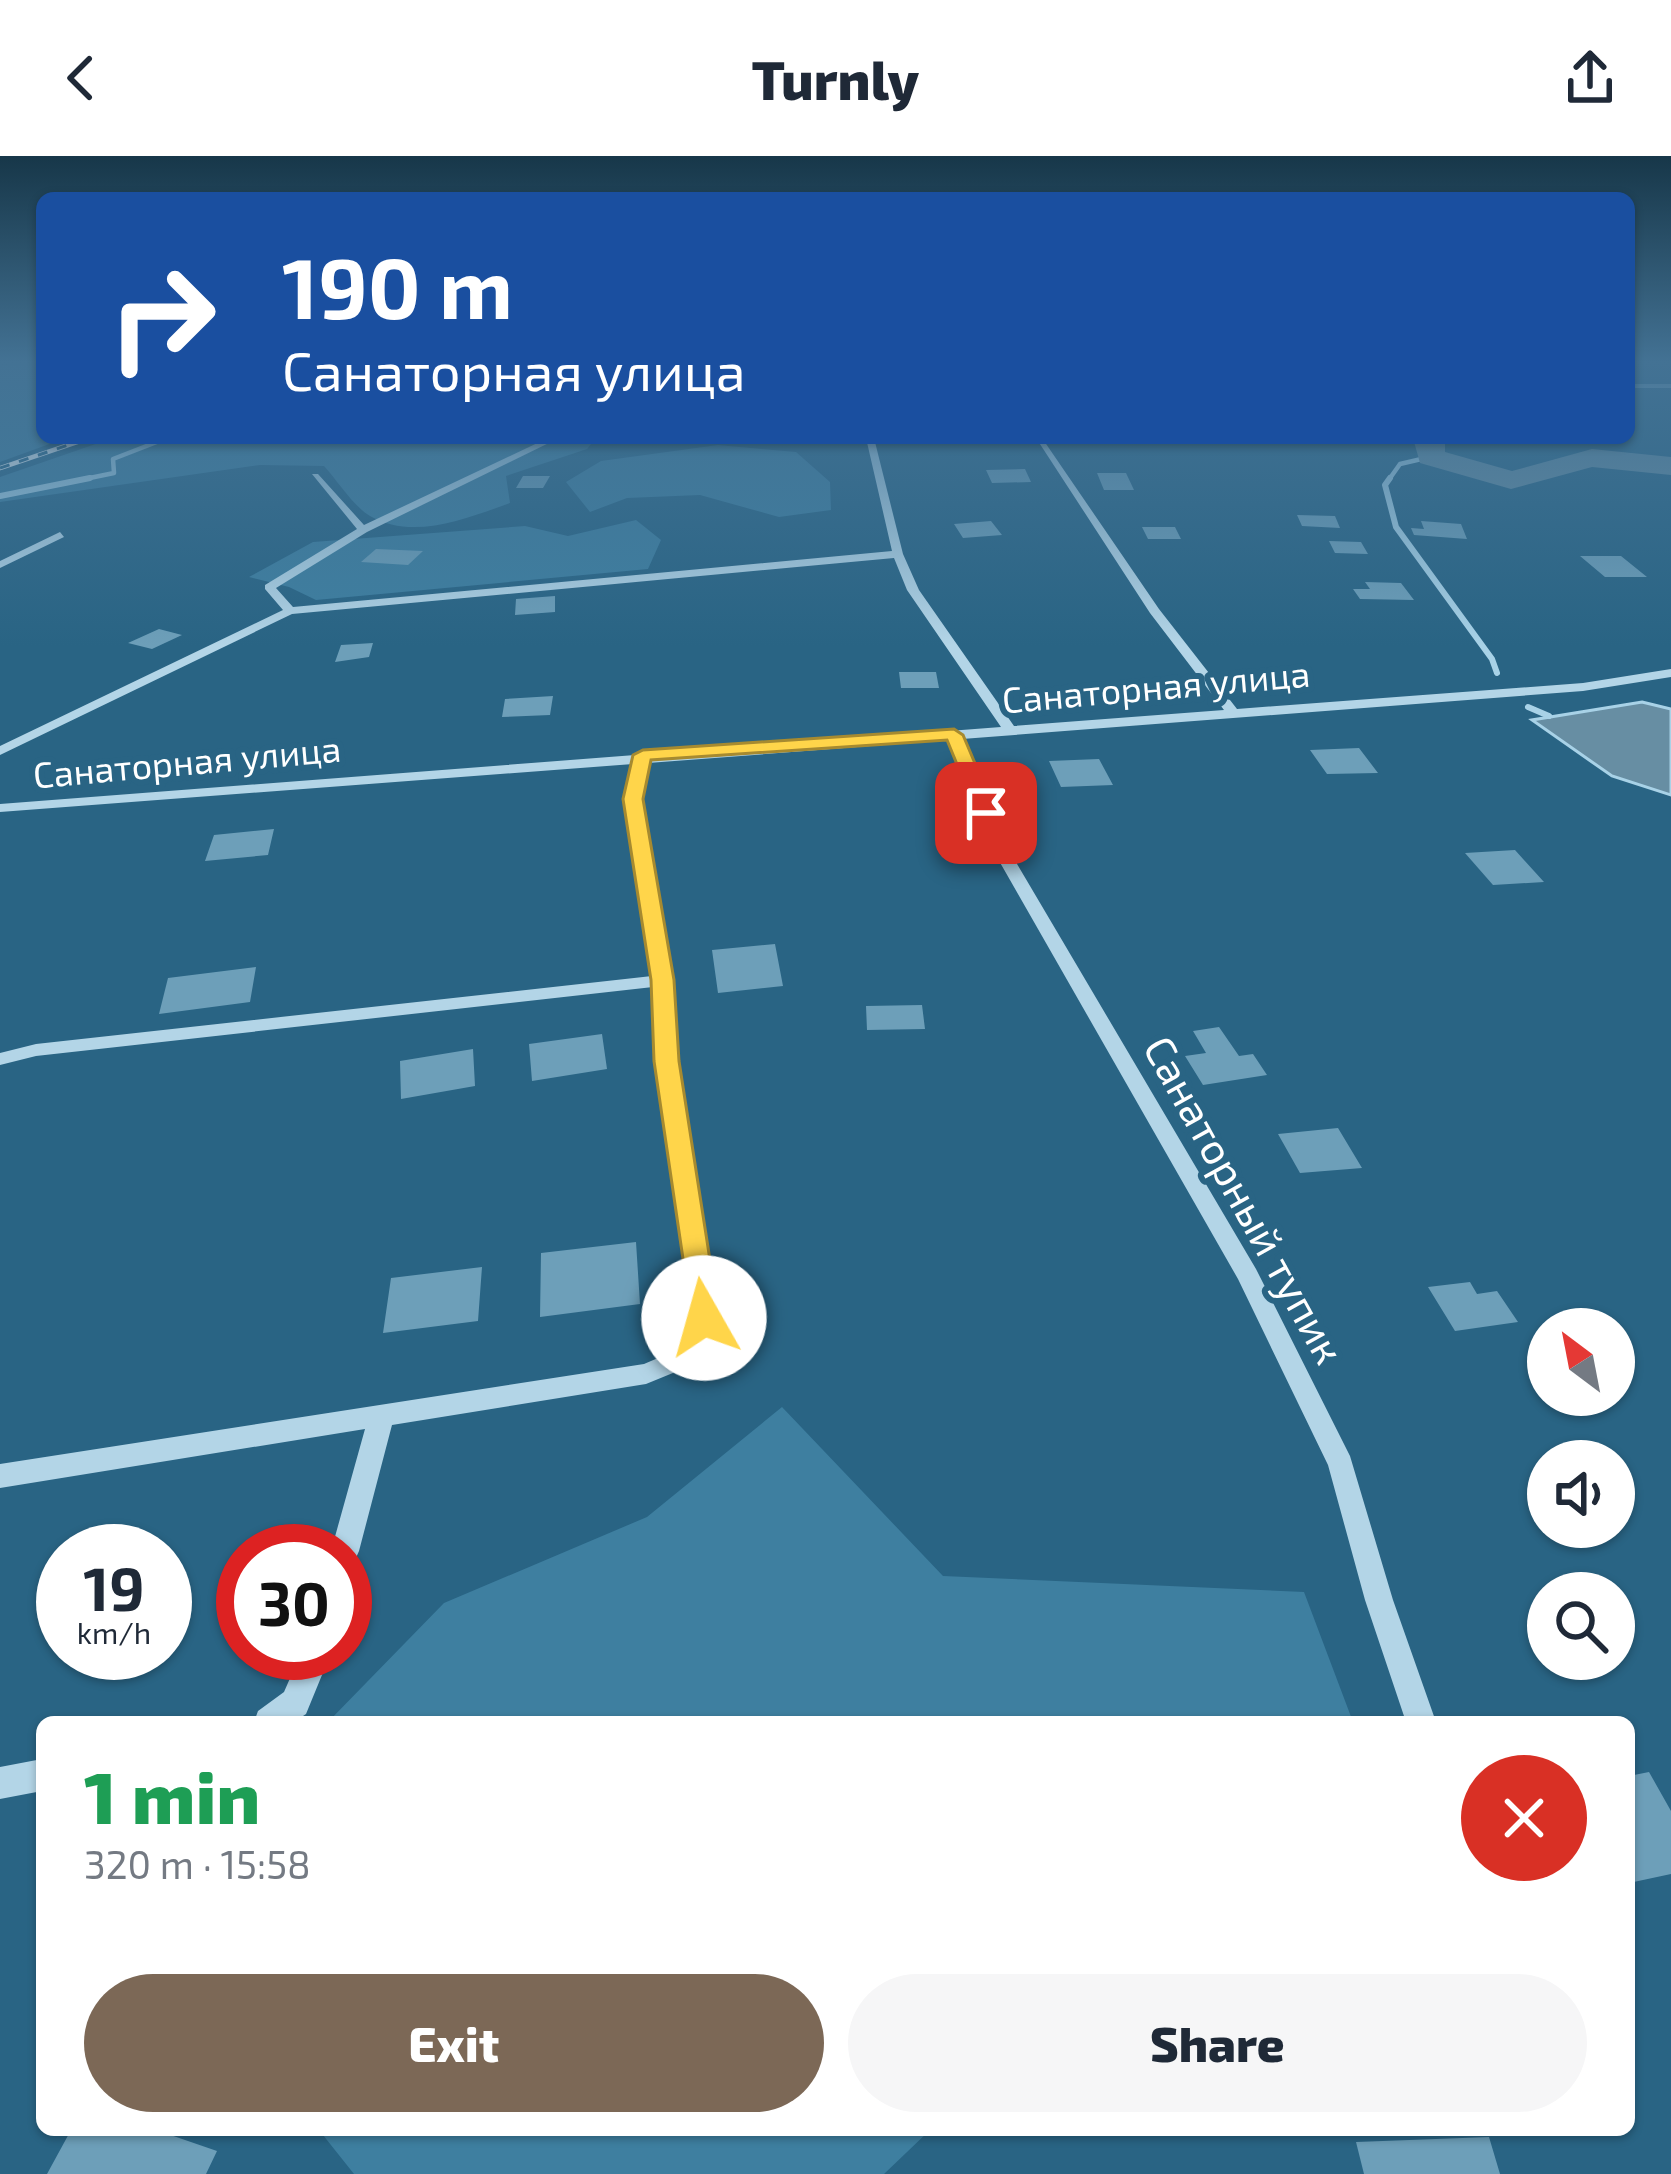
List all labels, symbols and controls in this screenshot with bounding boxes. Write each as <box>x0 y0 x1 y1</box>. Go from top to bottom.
icon: back <box>48 45 114 111</box>
icon: share <box>1557 45 1623 111</box>
text: Turnly <box>752 46 919 111</box>
text: 190 m <box>282 235 513 336</box>
icon: right <box>84 240 240 396</box>
text: Санаторная улица <box>282 337 746 402</box>
street label: Санаторная улица <box>1000 651 1312 721</box>
street label: Санаторная улица <box>31 726 343 796</box>
pin <box>935 762 1037 864</box>
icon: arrive <box>953 780 1019 846</box>
street label: Санаторный тупик <box>1134 1027 1356 1372</box>
position arrow <box>641 1255 767 1381</box>
north arrow <box>1527 1308 1635 1416</box>
map controls <box>1527 1308 1635 1680</box>
button: sound <box>1527 1440 1635 1548</box>
speed limit sign: 30 <box>216 1524 372 1680</box>
text: 19 <box>83 1551 145 1623</box>
button: search <box>1527 1572 1635 1680</box>
text: km/h <box>77 1614 151 1650</box>
text: 1 min <box>84 1752 260 1838</box>
button: close <box>1461 1755 1587 1881</box>
text: 320 m · 15:58 <box>84 1840 311 1887</box>
button: Exit <box>84 1974 824 2112</box>
button: Share <box>848 1974 1587 2112</box>

